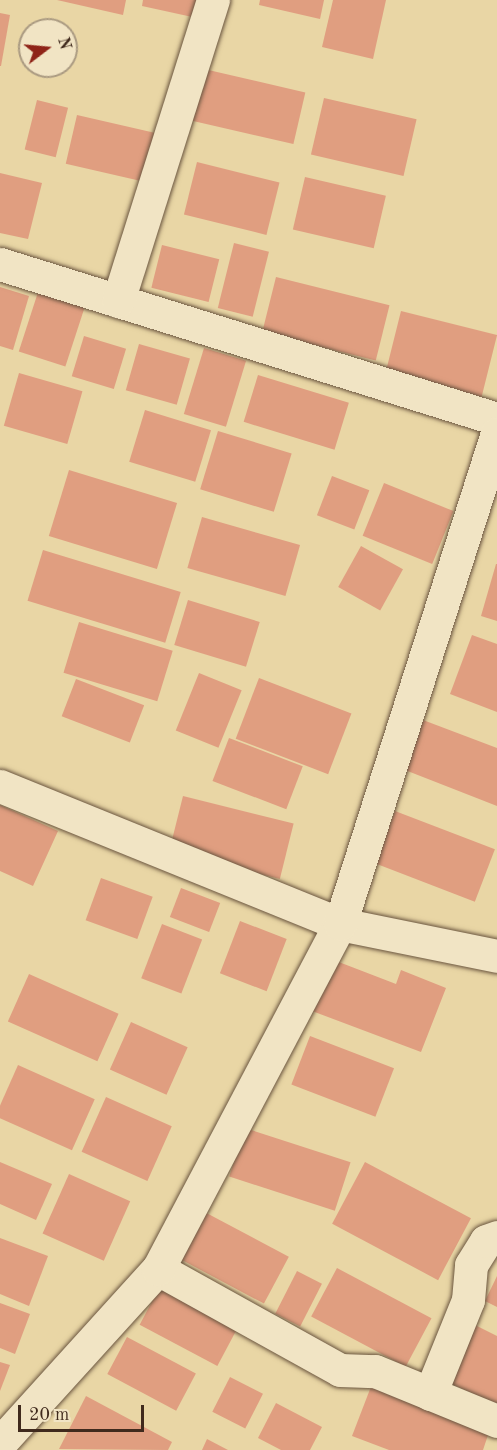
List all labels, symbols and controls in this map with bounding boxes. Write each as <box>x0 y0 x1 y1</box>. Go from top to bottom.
north arrow <box>18 18 78 78</box>
text: N <box>54 35 73 52</box>
scale bar <box>21 1393 147 1431</box>
text: 20 m <box>29 1406 69 1424</box>

